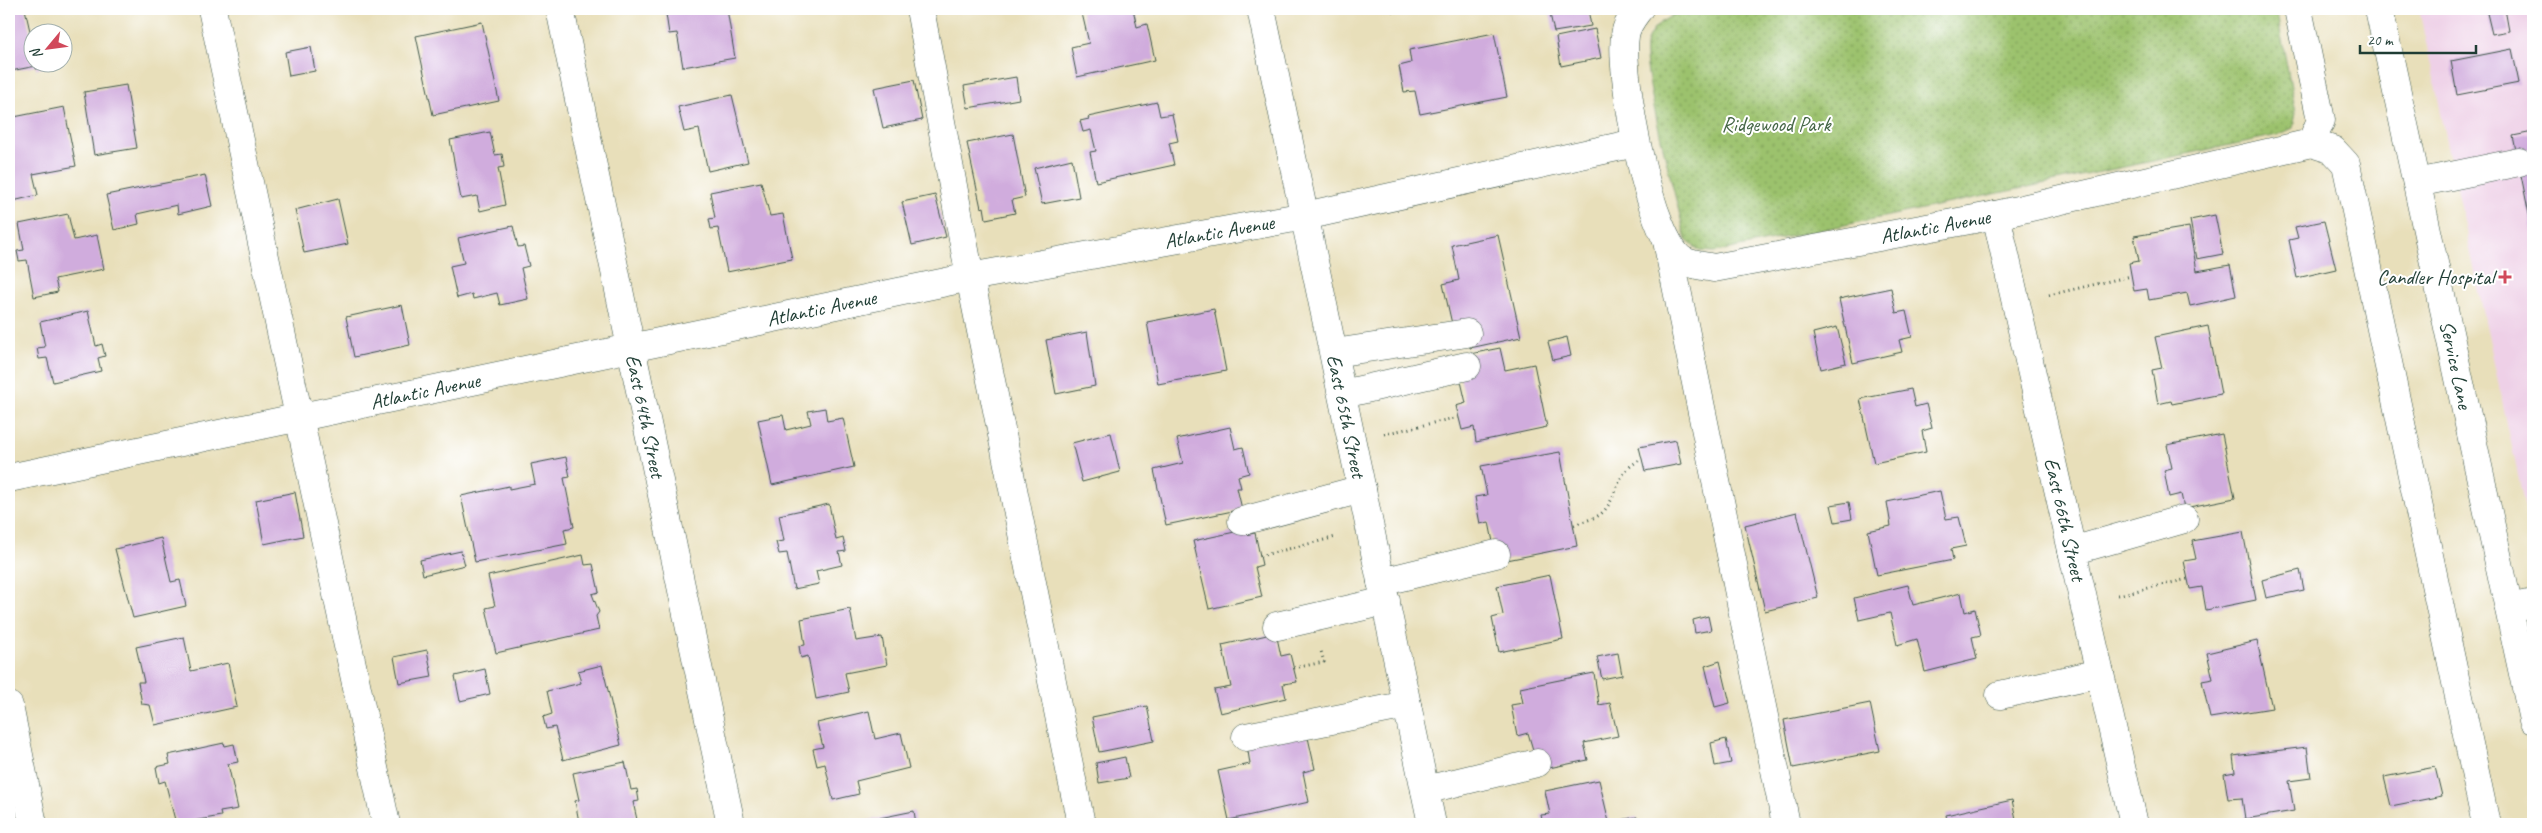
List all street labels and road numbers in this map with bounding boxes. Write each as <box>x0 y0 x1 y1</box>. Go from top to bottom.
street label: Atlantic Avenue <box>1878 203 1993 249</box>
street label: Atlantic Avenue <box>1162 209 1277 254</box>
street label: Atlantic Avenue <box>764 284 880 332</box>
street label: Service Lane <box>2434 318 2478 412</box>
street label: East 64th Street <box>620 352 671 482</box>
street label: East 65th Street <box>1321 352 1372 482</box>
street label: Atlantic Avenue <box>368 367 483 415</box>
street label: East 66th Street <box>2038 455 2092 585</box>

